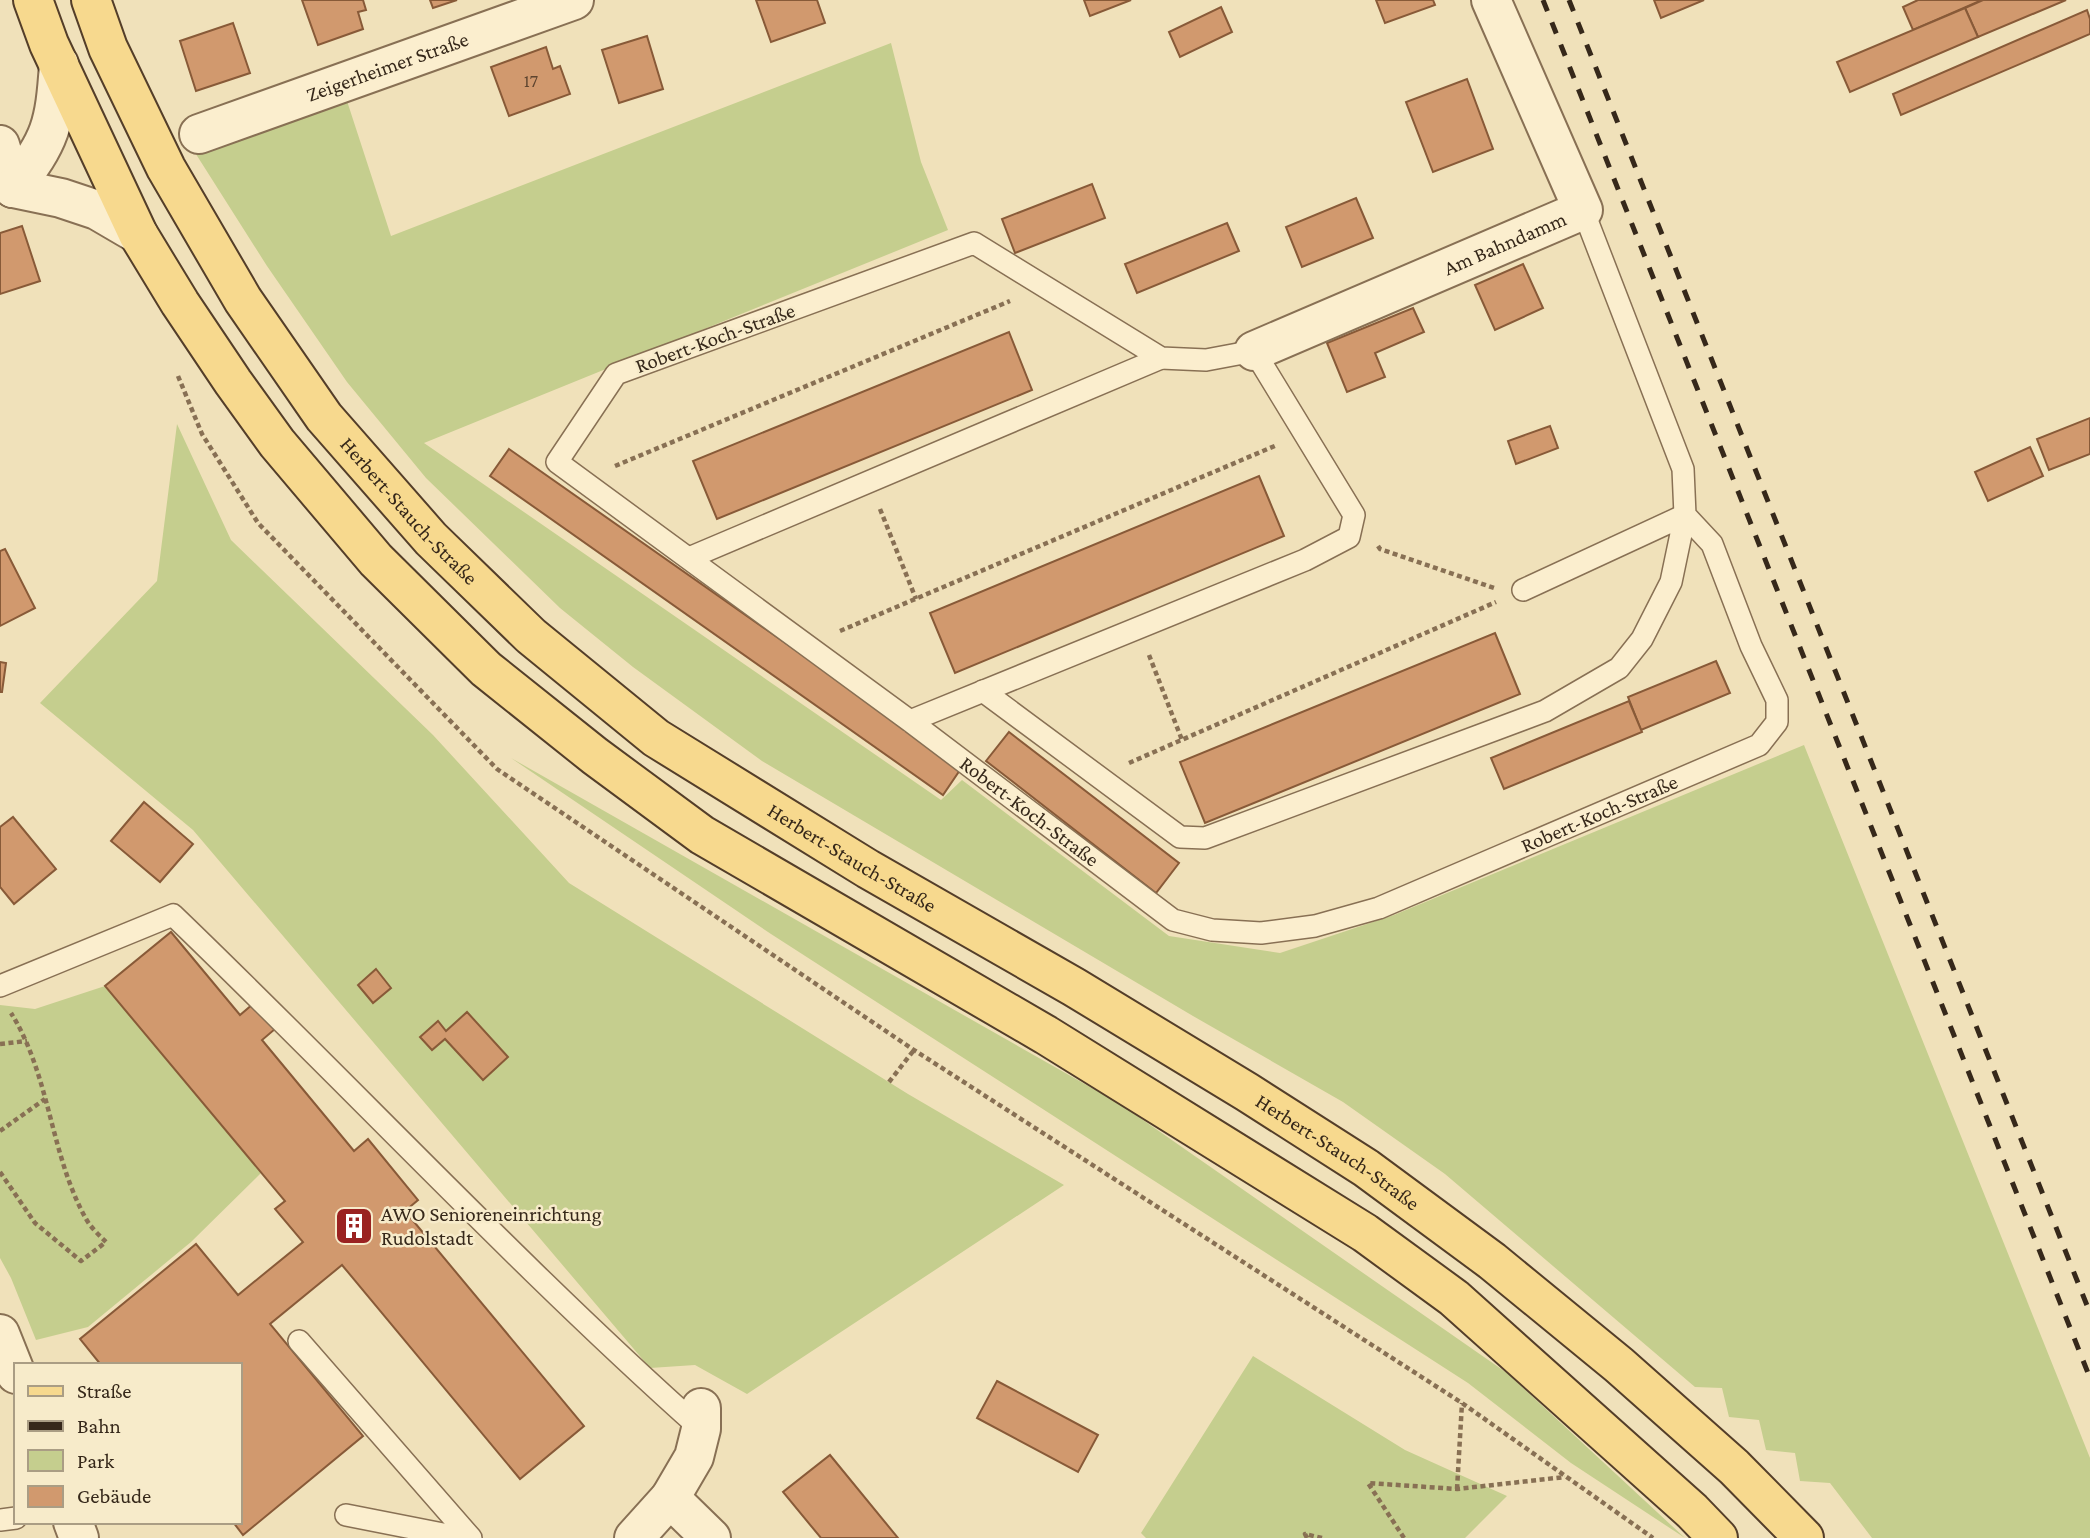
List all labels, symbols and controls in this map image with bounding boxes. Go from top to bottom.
street label: Zeigerheimer Straße [303,27,472,107]
house number: 17 [524,71,538,91]
street label: Am Bahndamm [1440,207,1570,280]
street label: Robert-Koch-Straße [632,298,798,378]
street label: Herbert-Stauch-Straße [335,432,483,590]
street label: Robert-Koch-Straße [955,751,1104,872]
street label: Robert-Koch-Straße [1517,769,1681,858]
street label: Herbert-Stauch-Straße [763,798,940,917]
street label: Herbert-Stauch-Straße [1251,1089,1424,1215]
place label: AWO Senioreneinrichtung Rudolstadt [381,1202,602,1250]
building icon: AWO Senioreneinrichtung Rudolstadt [333,1205,375,1247]
legend [14,1363,242,1524]
text: Straße [77,1379,131,1403]
text: Bahn [77,1414,121,1438]
text: Park [77,1449,114,1473]
text: Gebäude [77,1484,151,1508]

